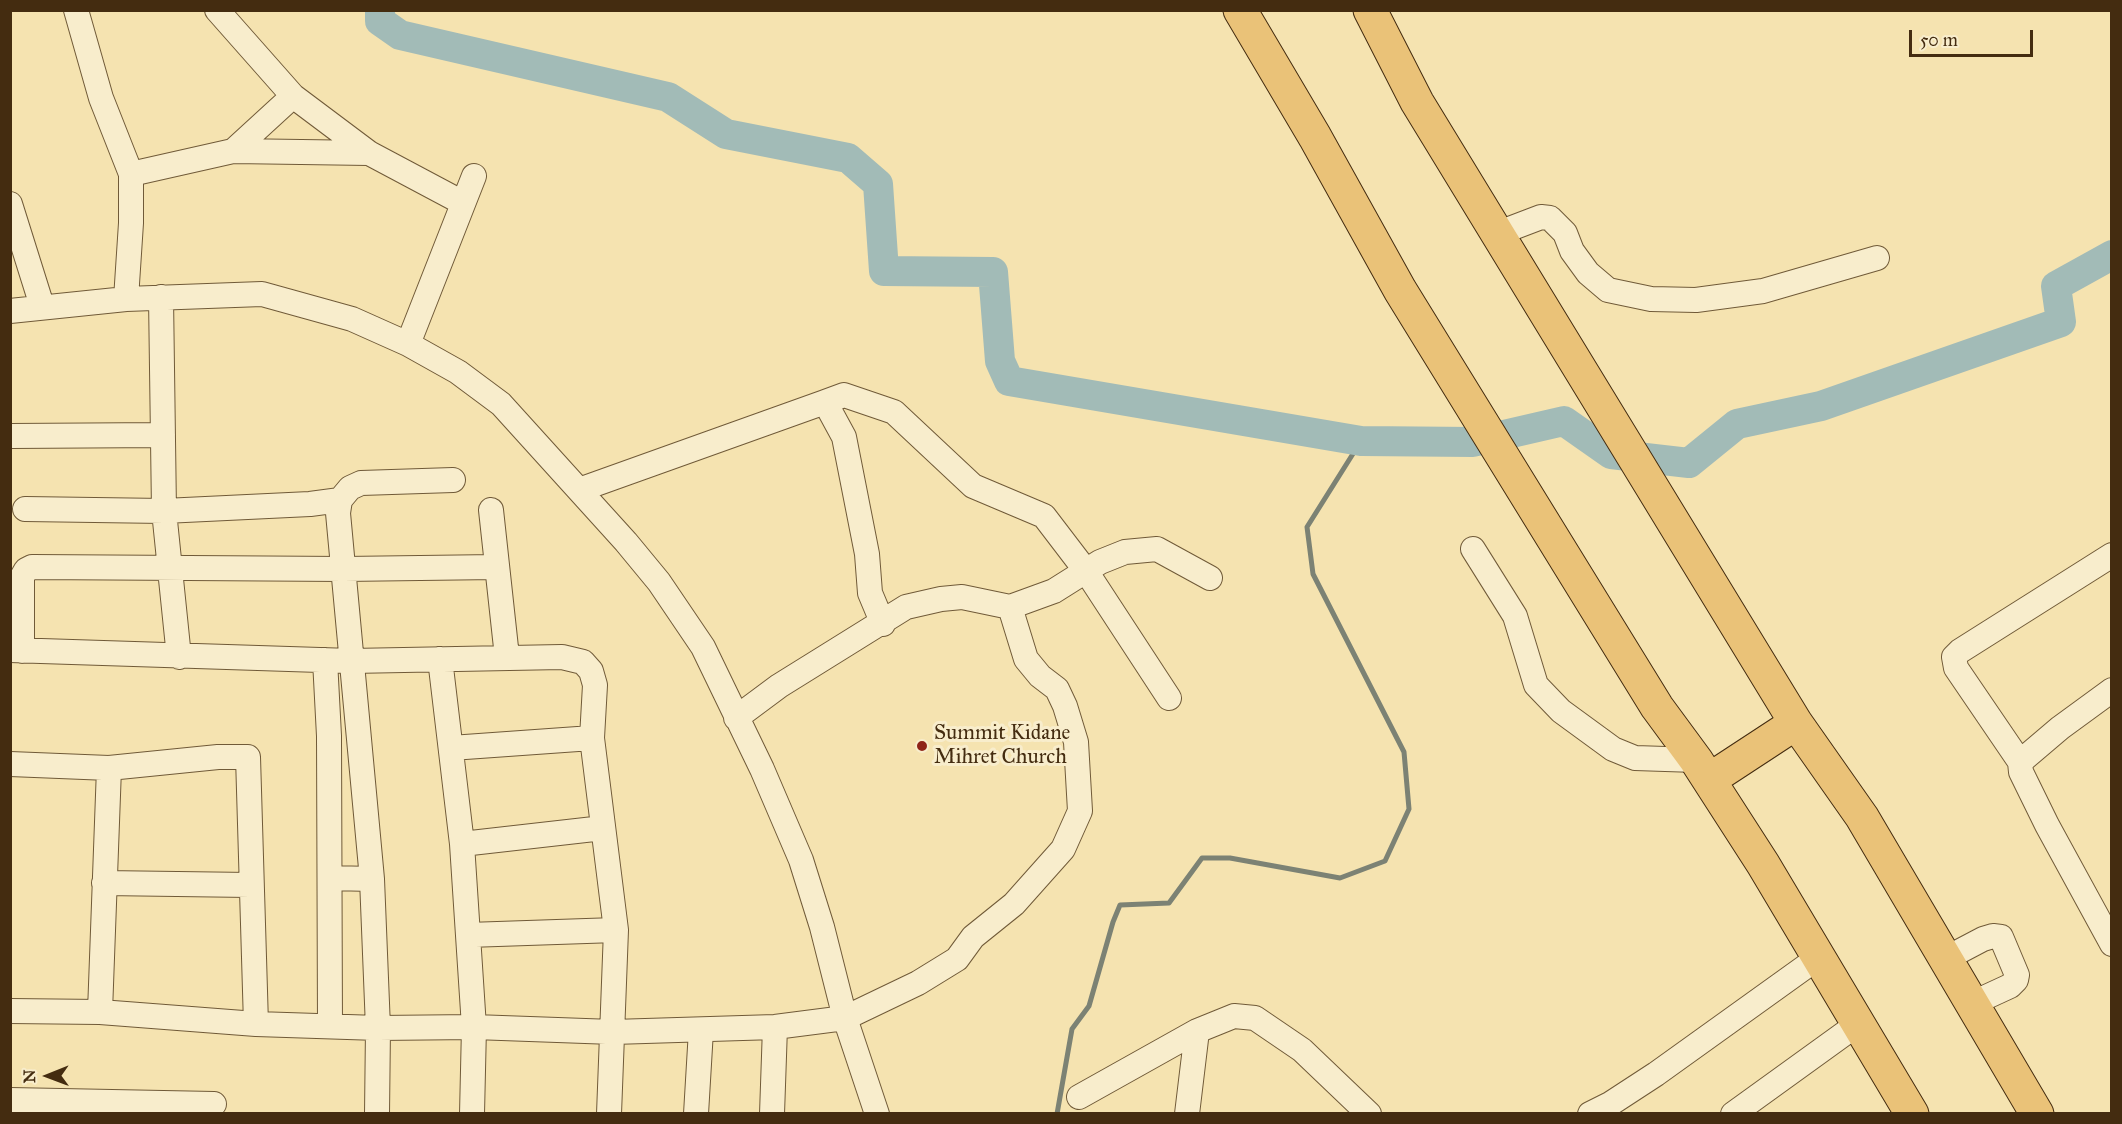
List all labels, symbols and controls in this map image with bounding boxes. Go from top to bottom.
scale bar [1912,18,2036,56]
text: 50 m [1920,29,1958,51]
place label: Summit Kidane Mihret Church [934,721,1070,771]
marker: Summit Kidane Mihret Church [915,739,929,753]
north arrow [18,1046,78,1106]
text: N [20,1069,39,1083]

